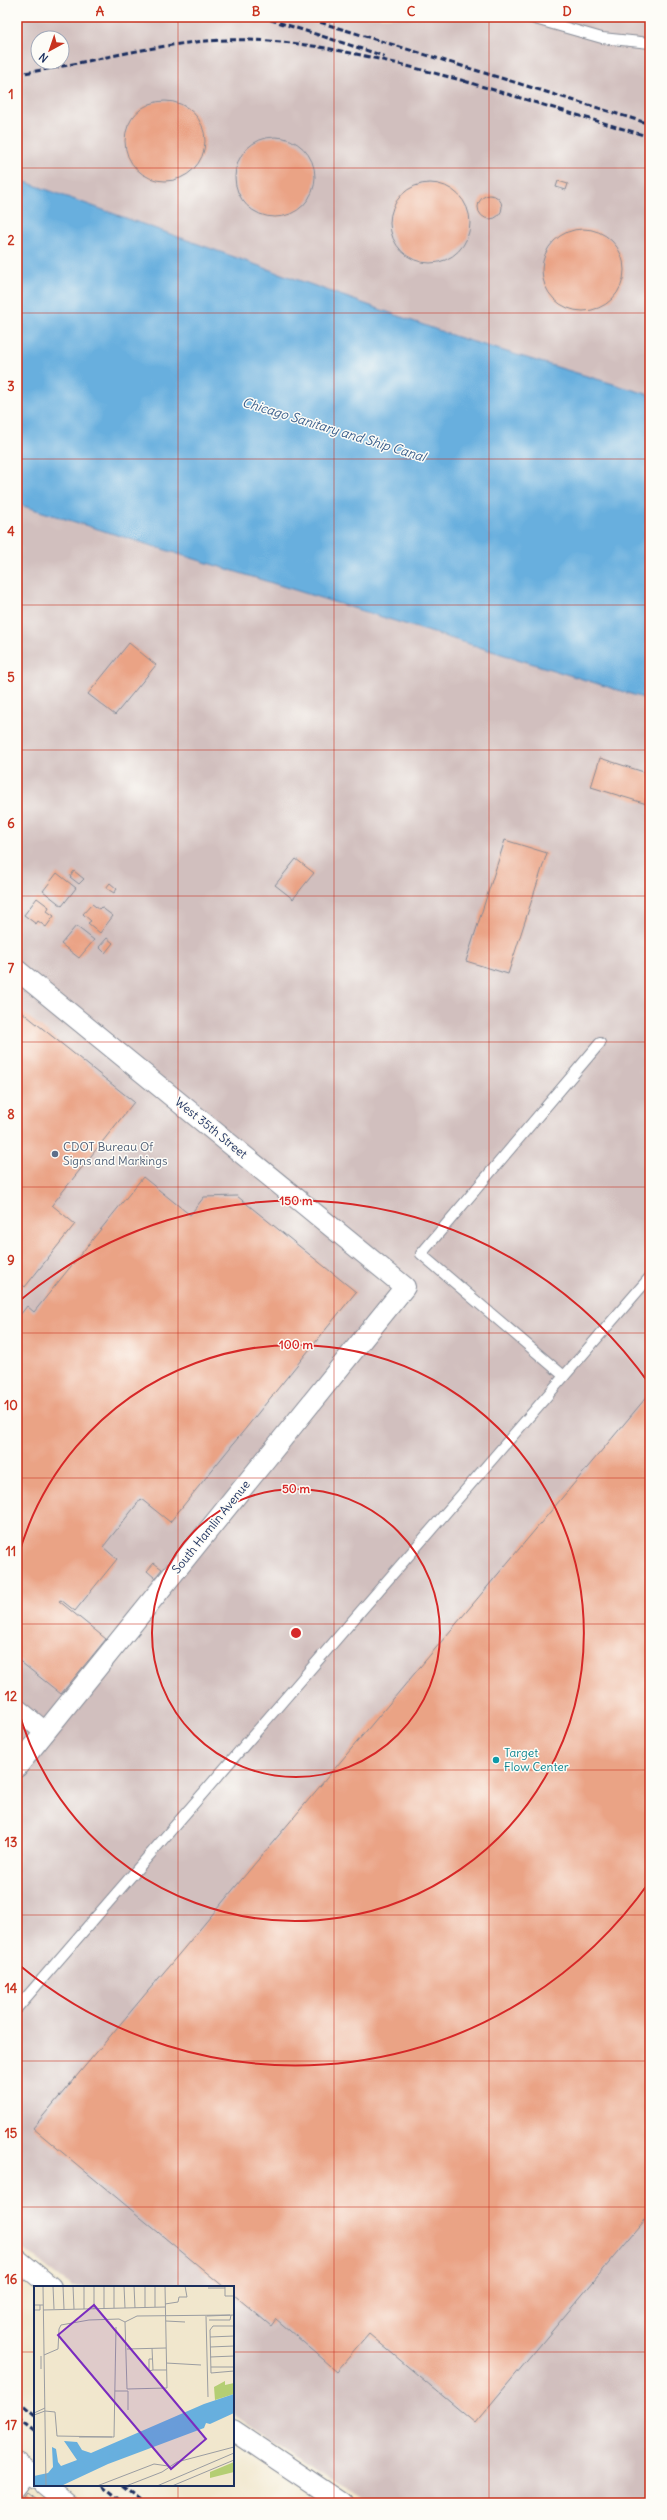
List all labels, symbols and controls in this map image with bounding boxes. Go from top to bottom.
text: A [96,3,105,20]
text: B [252,3,261,20]
text: C [407,3,416,20]
text: D [562,3,572,20]
north arrow [30,30,70,70]
text: N [36,50,51,65]
text: 1 [8,86,14,103]
text: 2 [7,232,15,249]
text: 3 [7,378,15,395]
water label: Chicago Sanitary and Ship Canal [240,393,430,466]
text: 4 [7,523,15,540]
text: 5 [7,669,15,686]
text: 6 [7,815,15,832]
text: 7 [8,960,15,977]
street label: West 35th Street [172,1094,251,1161]
text: 8 [7,1106,15,1123]
place label: CDOT Bureau Of Signs and Markings [63,1139,167,1168]
marker: CDOT Bureau Of Signs and Markings [50,1149,60,1159]
text: 150 m [280,1193,313,1208]
text: 9 [7,1252,15,1269]
text: 100 m [279,1337,313,1352]
text: 10 [4,1397,18,1414]
street label: South Hamlin Avenue [168,1477,253,1576]
text: 50 m [282,1481,311,1496]
text: 11 [6,1543,16,1560]
centre of rings [289,1626,303,1640]
text: 12 [5,1688,17,1705]
place label: Target Flow Center [504,1745,569,1774]
marker: Target Flow Center [491,1755,501,1765]
text: 13 [5,1834,17,1851]
text: 14 [5,1980,18,1997]
text: 15 [5,2125,18,2142]
text: 16 [5,2271,18,2288]
inset map [34,2286,234,2486]
text: 17 [5,2417,17,2434]

